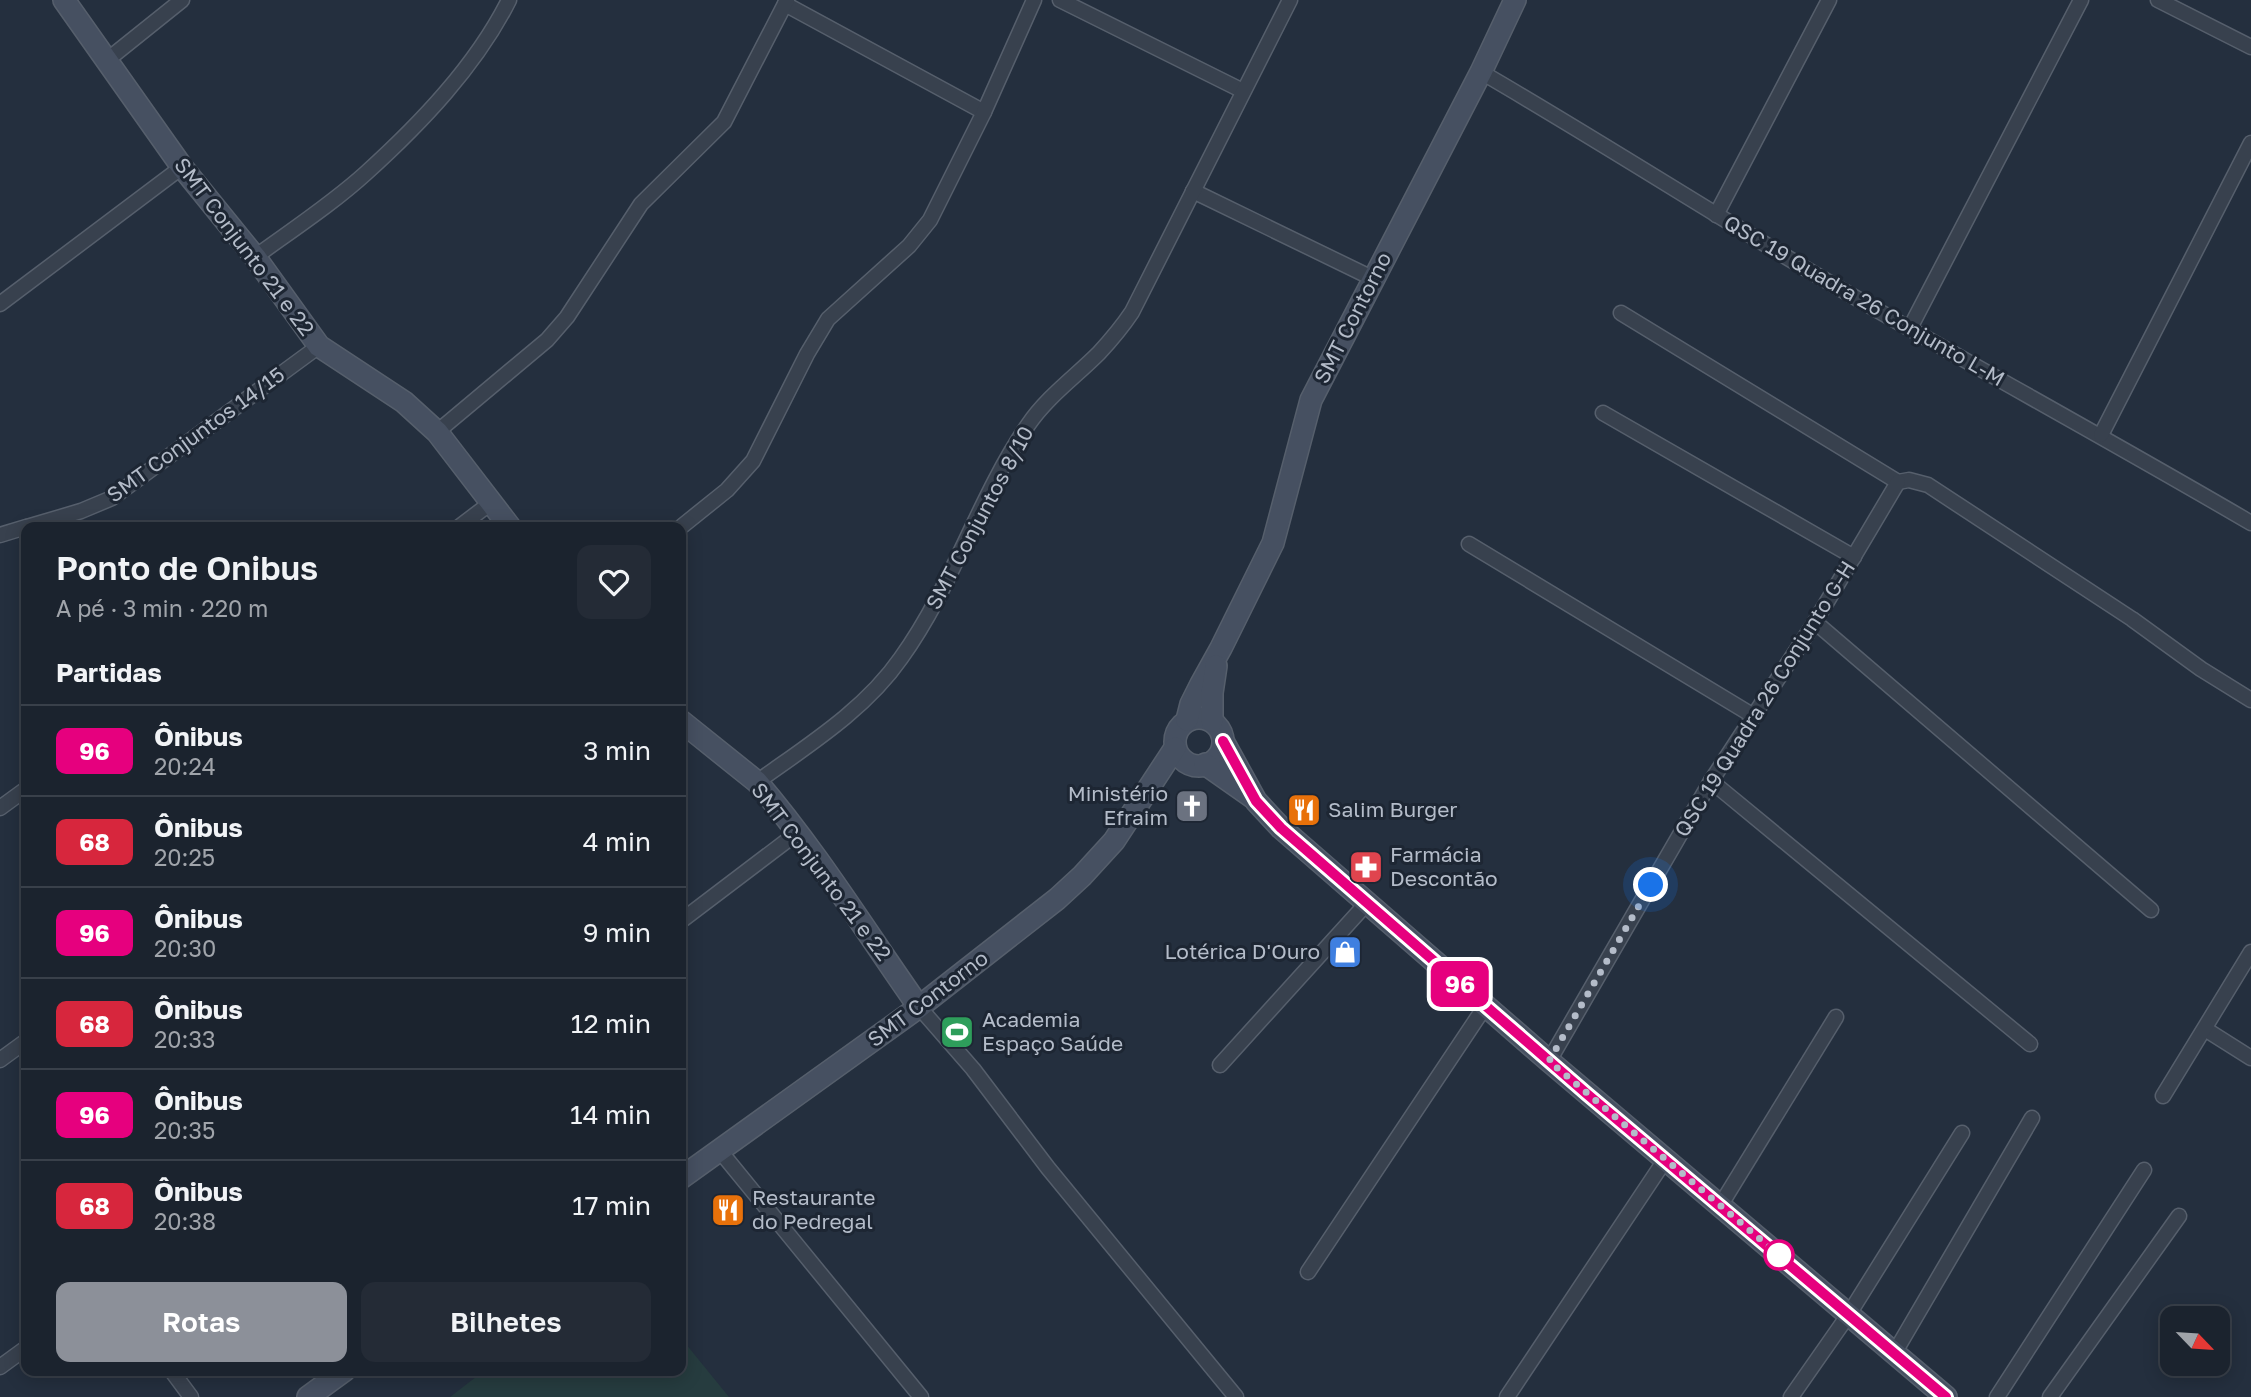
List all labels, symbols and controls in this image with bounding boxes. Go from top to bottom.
street label: SMT Conjunto 21 e 22 [169,152,320,341]
street label: QSC 19 Quadra 26 Conjunto L-M [1719,209,2010,391]
street label: SMT Contorno [1308,247,1396,388]
street label: SMT Conjuntos 14/15 [101,361,289,507]
street label: SMT Conjuntos 8/10 [920,421,1038,614]
button: heart [577,545,651,619]
text: Ponto de Onibus [56,548,318,587]
street label: QSC 19 Quadra 26 Conjunto G-H [1668,556,1860,841]
text: A pé · 3 min · 220 m [56,594,268,622]
text: Partidas [56,657,162,688]
text: Ônibus [154,721,243,752]
text: 3 min [583,735,651,766]
text: 96 [79,736,110,765]
text: 20:24 [154,752,216,780]
street label: SMT Conjunto 21 e 22 [746,777,897,966]
place label: Ministério Efraim [1068,780,1168,830]
church icon: Ministério Efraim [1173,787,1211,825]
restaurant icon: Salim Burger [1285,791,1323,829]
place label: Salim Burger [1328,796,1458,822]
text: Ônibus [154,812,243,843]
text: 4 min [583,826,651,857]
text: 68 [79,827,110,856]
place label: Farmácia Descontão [1390,841,1498,891]
text: 20:25 [154,843,215,871]
pharmacy icon: Farmácia Descontão [1347,848,1385,886]
your location [1633,867,1668,902]
text: Ônibus [154,903,243,934]
text: 9 min [583,917,651,948]
text: 96 [79,918,110,947]
shop icon: Lotérica D'Ouro [1326,933,1364,971]
text: 20:30 [154,934,216,962]
place label: Lotérica D'Ouro [1165,938,1320,964]
street label: SMT Contorno [862,944,993,1052]
line badge: 96 [1428,961,1492,1007]
text: 96 [1445,969,1475,998]
text: Ônibus [154,994,243,1025]
place label: Academia Espaço Saúde [982,1006,1123,1056]
text: 12 min [571,1008,651,1039]
text: 68 [79,1009,110,1038]
sports icon: Academia Espaço Saúde [938,1013,976,1051]
text: 20:33 [154,1025,215,1053]
text: Ônibus [154,1085,243,1116]
text: 14 min [570,1099,651,1130]
text: 96 [79,1100,110,1129]
text: 20:35 [154,1116,215,1144]
text: Ônibus [154,1176,243,1207]
place label: Restaurante do Pedregal [752,1184,875,1234]
text: 17 min [572,1190,651,1221]
text: 68 [79,1191,110,1220]
restaurant icon: Restaurante do Pedregal [709,1191,747,1229]
text: 20:38 [154,1207,216,1235]
unlabelled marker [1764,1240,1794,1270]
button: Rotas [56,1282,347,1362]
button: Bilhetes [361,1282,651,1362]
north arrow [2160,1306,2230,1376]
map controls [2160,1306,2230,1376]

